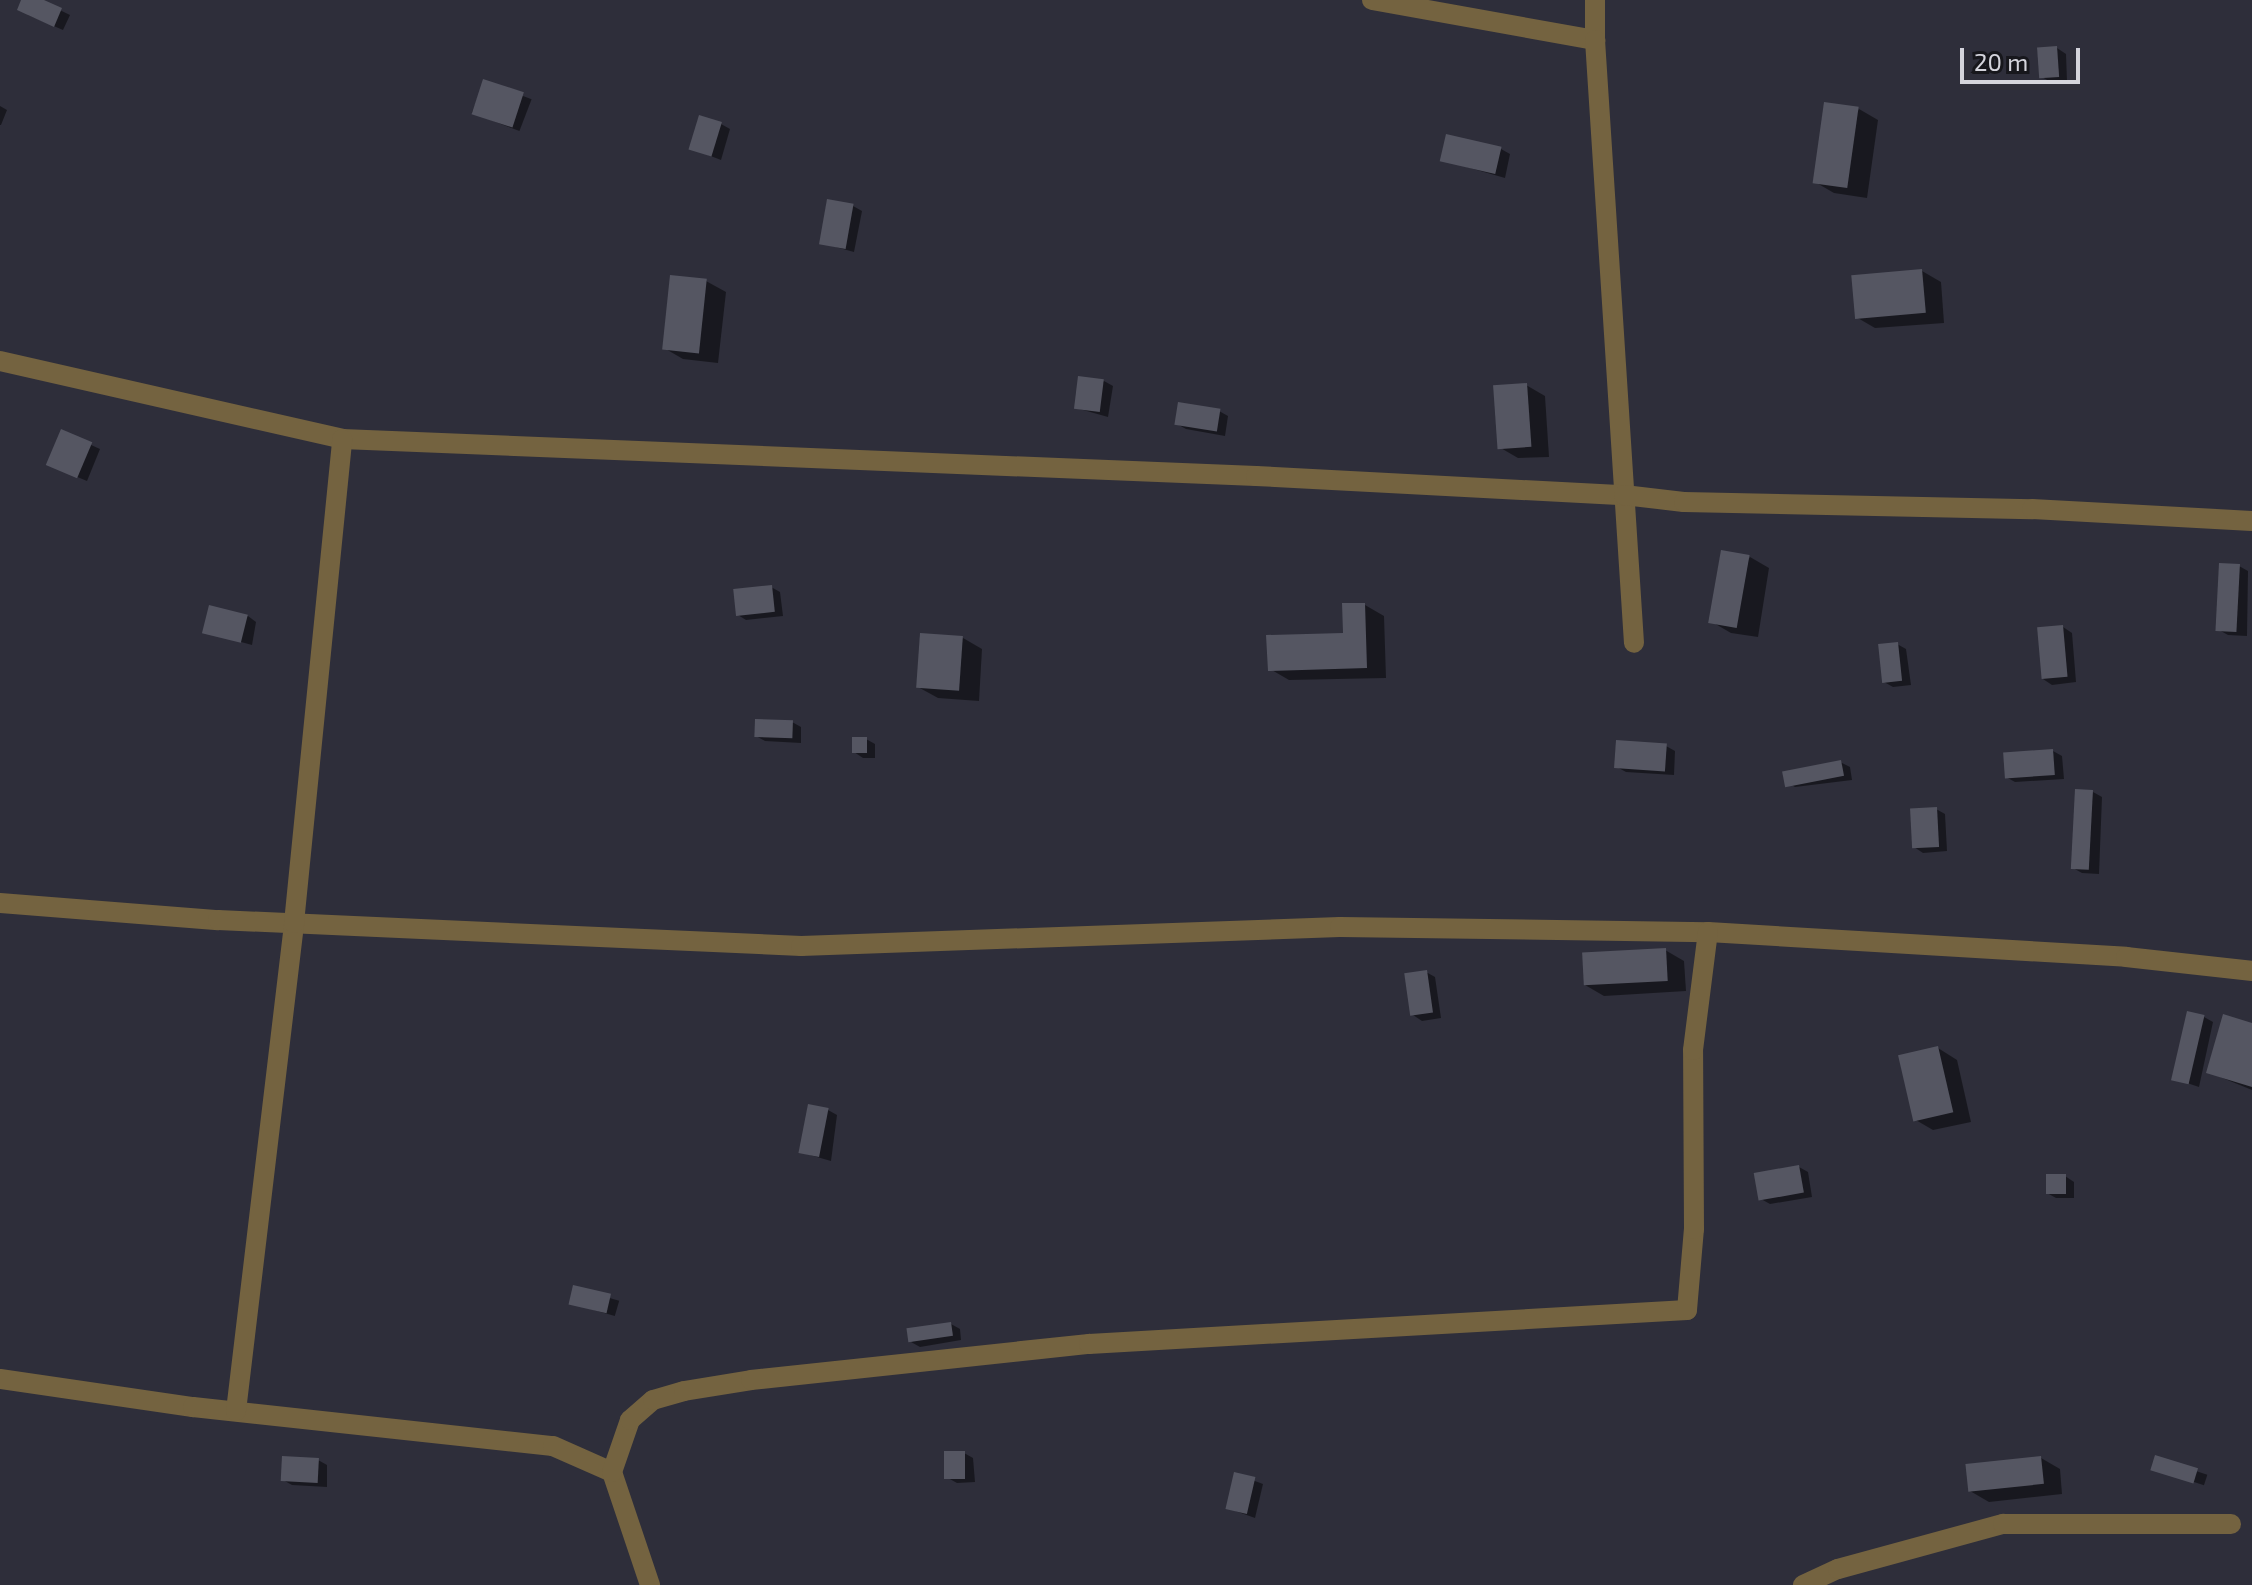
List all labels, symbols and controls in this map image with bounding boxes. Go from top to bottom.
scale bar [1964,32,2084,82]
text: 20 m [1974,47,2028,76]

